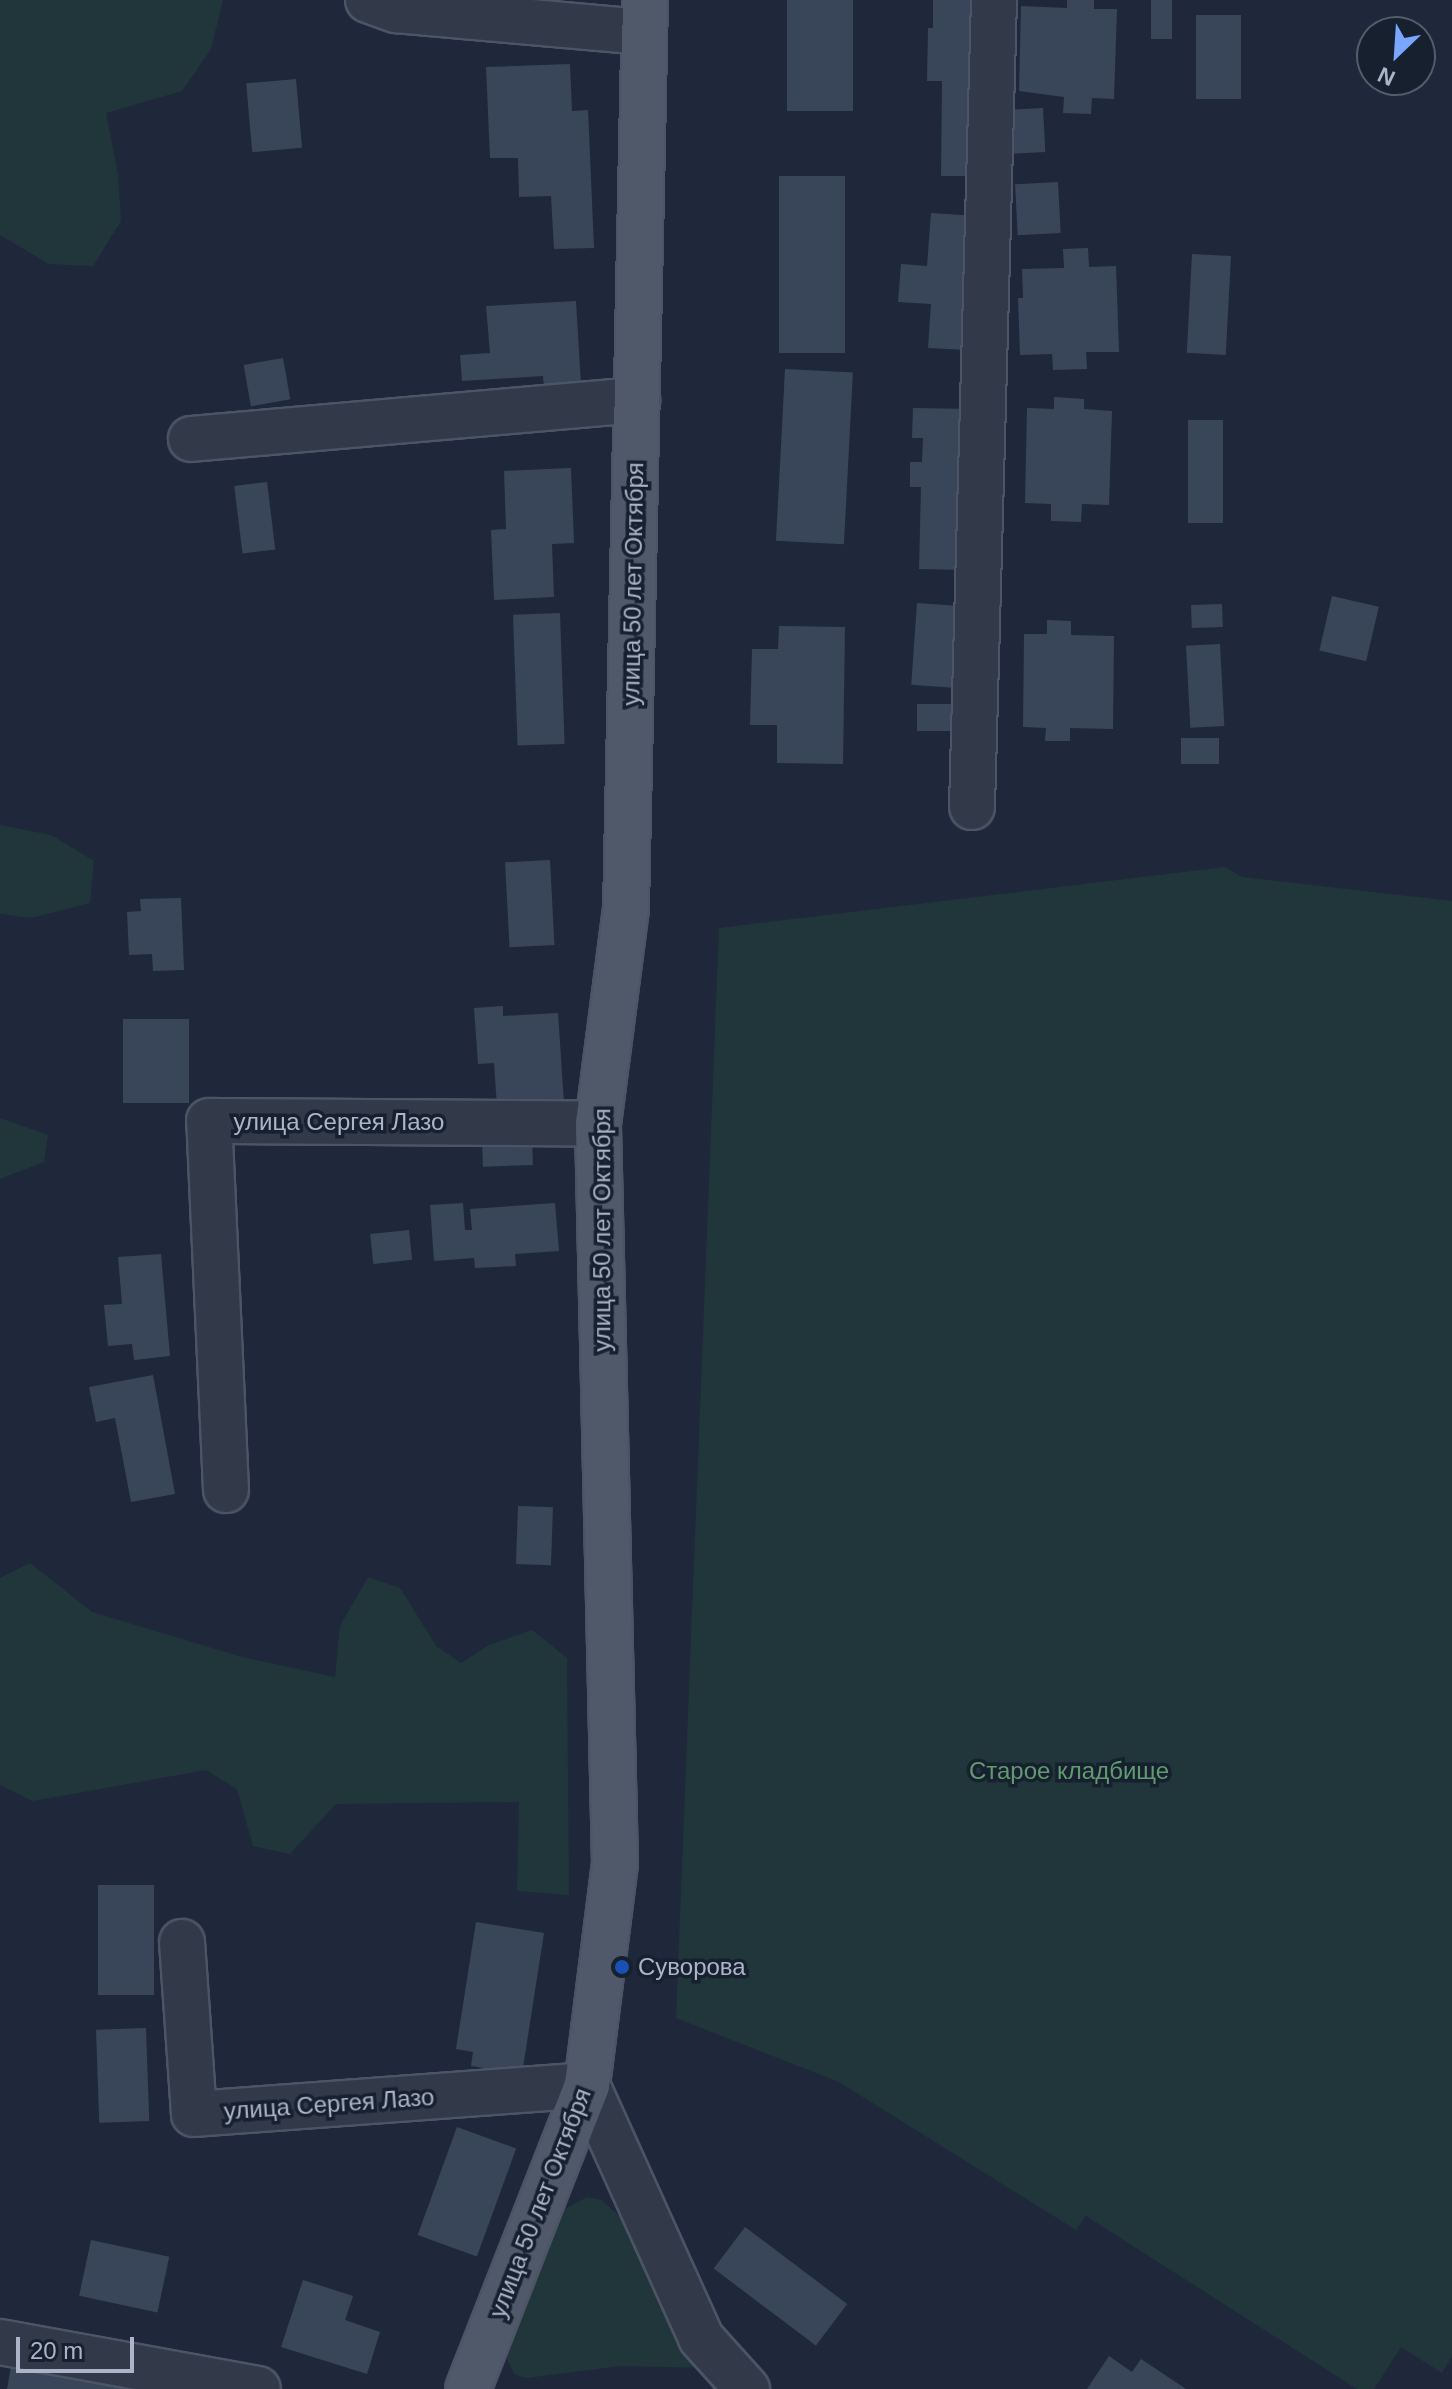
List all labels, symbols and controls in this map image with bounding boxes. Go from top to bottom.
north arrow [1356,16,1436,96]
text: N [1374,62,1399,91]
street label: улица 50 лет Октября [616,462,650,706]
street label: улица Сергея Лазо [234,1108,444,1136]
street label: улица 50 лет Октября [588,1108,616,1352]
park label: Старое кладбище [969,1757,1169,1785]
place label: Суворова [638,1953,746,1981]
marker: Суворова [613,1958,631,1976]
street label: улица Сергея Лазо [223,2082,435,2126]
street label: улица 50 лет Октября [483,2084,597,2322]
scale bar [20,2321,138,2371]
text: 20 m [30,2337,83,2364]

